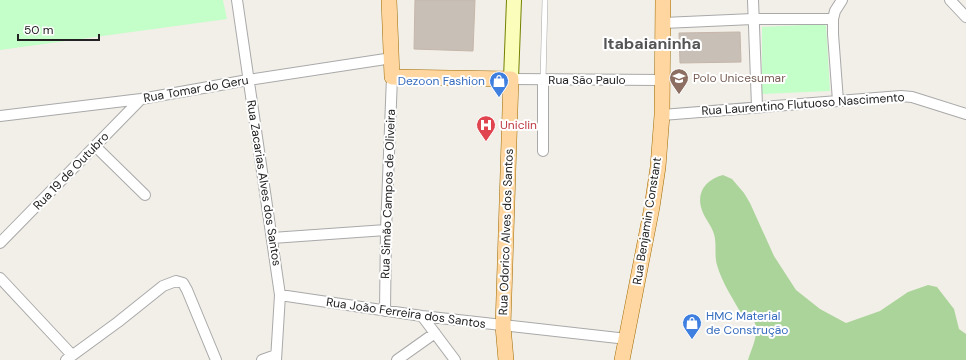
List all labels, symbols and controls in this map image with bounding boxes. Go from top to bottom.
scale bar [18,16,99,42]
text: 50 m [24,22,53,38]
district label: Itabaianinha [603,33,701,54]
school or university icon: Polo Unicesumar [668,67,690,95]
shop icon: Dezoon Fashion [488,70,510,98]
place label: Polo Unicesumar [693,70,786,86]
street label: Rua Tomar do Geru [142,72,250,106]
street label: Rua São Paulo [548,72,626,88]
place label: Dezoon Fashion [398,73,485,89]
street label: Rua Laurentino Flutuoso Nascimento [701,89,905,119]
street label: Rua Zacarias Alves dos Santos [243,99,285,267]
street label: Rua Simão Campos de Oliveira [377,109,399,279]
hospital icon: Uniclin [475,114,497,142]
place label: Uniclin [500,117,537,133]
street label: Rua 19 de Outubro [30,129,112,213]
street label: Rua Odorico Alves dos Santos [495,148,517,316]
street label: Rua Benjamin Constant [629,156,665,286]
street label: Rua João Ferreira dos Santos [325,294,487,332]
place label: HMC Material de Construção [706,308,788,338]
shop icon: HMC Material de Construção [681,312,703,340]

